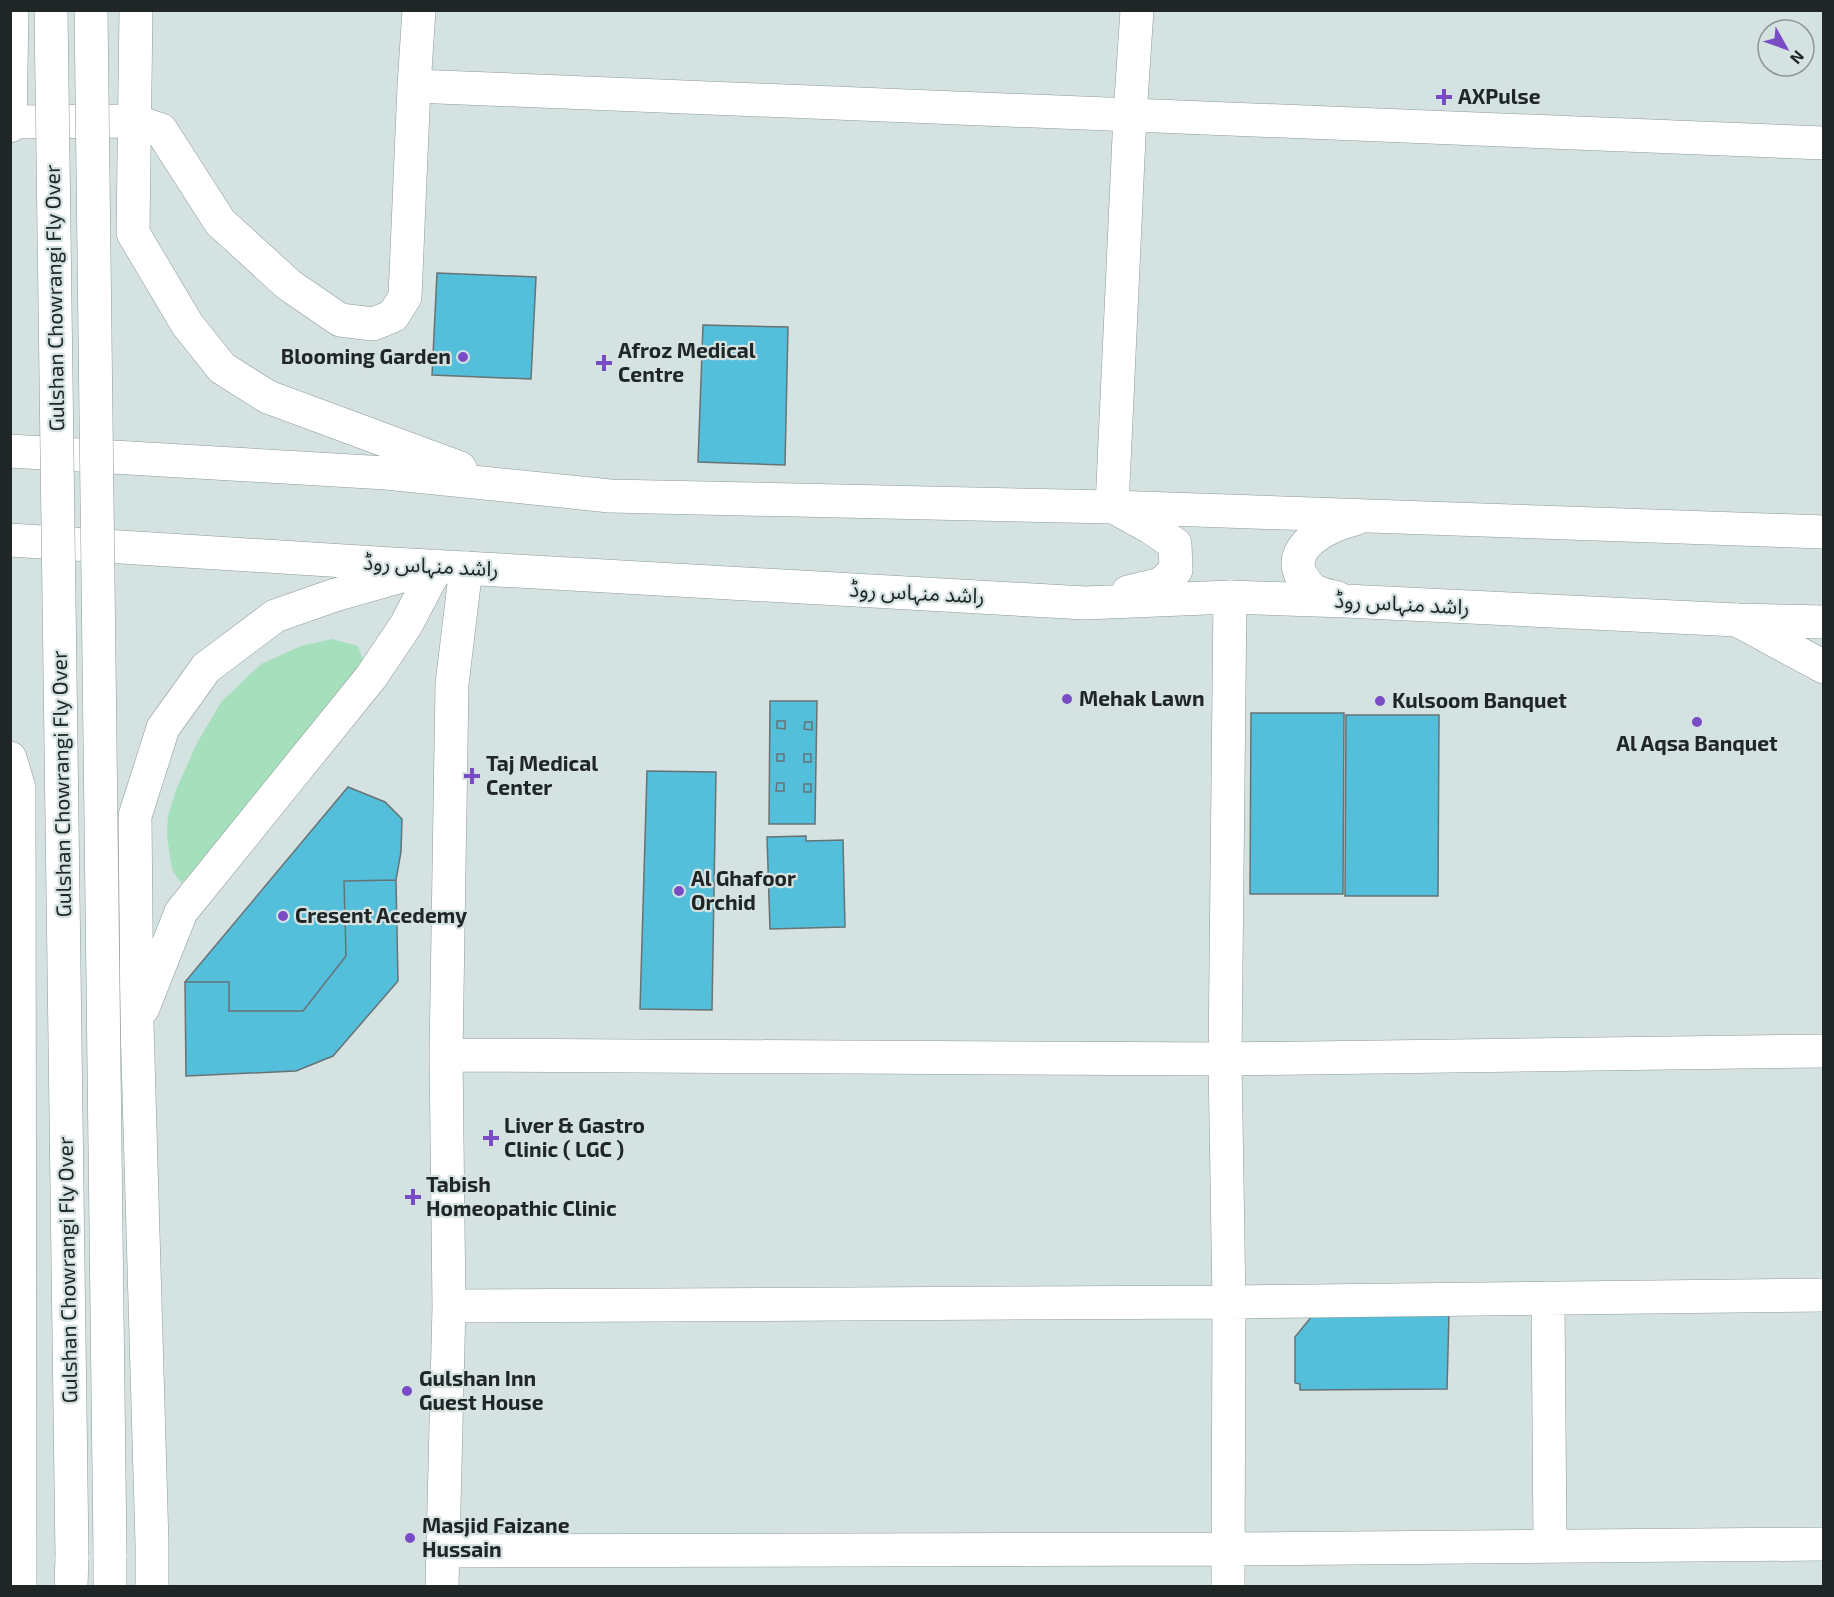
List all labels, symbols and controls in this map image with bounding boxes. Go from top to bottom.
north arrow [1756,18,1816,78]
text: N [1787,47,1809,68]
place label: AXPulse [1458,83,1541,108]
marker: AXPulse [1435,88,1453,106]
street label: Gulshan Chowrangi Fly Over [39,164,68,432]
place label: Afroz Medical Centre [618,337,756,386]
place label: Blooming Garden [281,343,451,368]
marker: Blooming Garden [456,350,470,364]
marker: Afroz Medical Centre [595,354,613,372]
street label: راشد منہاس روڈ [363,548,499,583]
street label: راشد منہاس روڈ [849,575,985,610]
street label: راشد منہاس روڈ [1334,586,1470,621]
street label: Gulshan Chowrangi Fly Over [46,650,75,918]
place label: Mehak Lawn [1079,685,1205,710]
place label: Kulsoom Banquet [1392,687,1567,712]
marker: Mehak Lawn [1060,692,1074,706]
marker: Kulsoom Banquet [1373,694,1387,708]
marker: Al Aqsa Banquet [1690,715,1704,729]
place label: Al Aqsa Banquet [1616,730,1778,755]
place label: Taj Medical Center [486,750,598,799]
marker: Taj Medical Center [463,767,481,785]
place label: Al Ghafoor Orchid [691,865,796,914]
marker: Al Ghafoor Orchid [672,884,686,898]
place label: Cresent Acedemy [295,902,467,928]
marker: Cresent Acedemy [276,909,290,923]
place label: Liver & Gastro Clinic ( LGC ) [504,1112,645,1161]
marker: Liver & Gastro Clinic ( LGC ) [482,1129,500,1147]
street label: Gulshan Chowrangi Fly Over [52,1136,81,1404]
place label: Tabish Homeopathic Clinic [426,1171,617,1220]
marker: Tabish Homeopathic Clinic [404,1188,422,1206]
place label: Gulshan Inn Guest House [419,1365,544,1414]
marker: Gulshan Inn Guest House [400,1384,414,1398]
place label: Masjid Faizane Hussain [422,1512,570,1561]
marker: Masjid Faizane Hussain [403,1531,417,1545]

